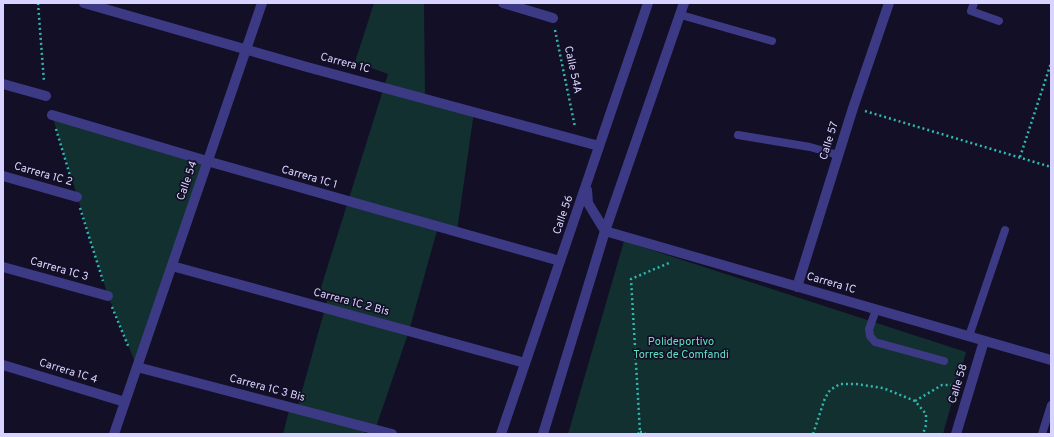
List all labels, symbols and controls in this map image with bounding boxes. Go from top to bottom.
street label: Calle 54A [561,45,583,95]
street label: Carrera 1C [319,51,371,77]
street label: Calle 57 [818,120,842,162]
street label: Calle 54 [175,159,201,203]
street label: Carrera 1C 2 [12,160,74,190]
street label: Carrera 1C 1 [279,164,339,192]
street label: Calle 56 [551,194,577,236]
street label: Carrera 1C 3 [28,255,90,285]
street label: Carrera 1C [805,271,857,297]
street label: Carrera 1C 2 Bis [312,287,390,319]
park label: Polideportivo Torres de Comfandi [633,336,729,362]
street label: Carrera 1C 4 [37,357,99,387]
street label: Calle 58 [947,363,971,405]
street label: Carrera 1C 3 Bis [228,373,306,405]

